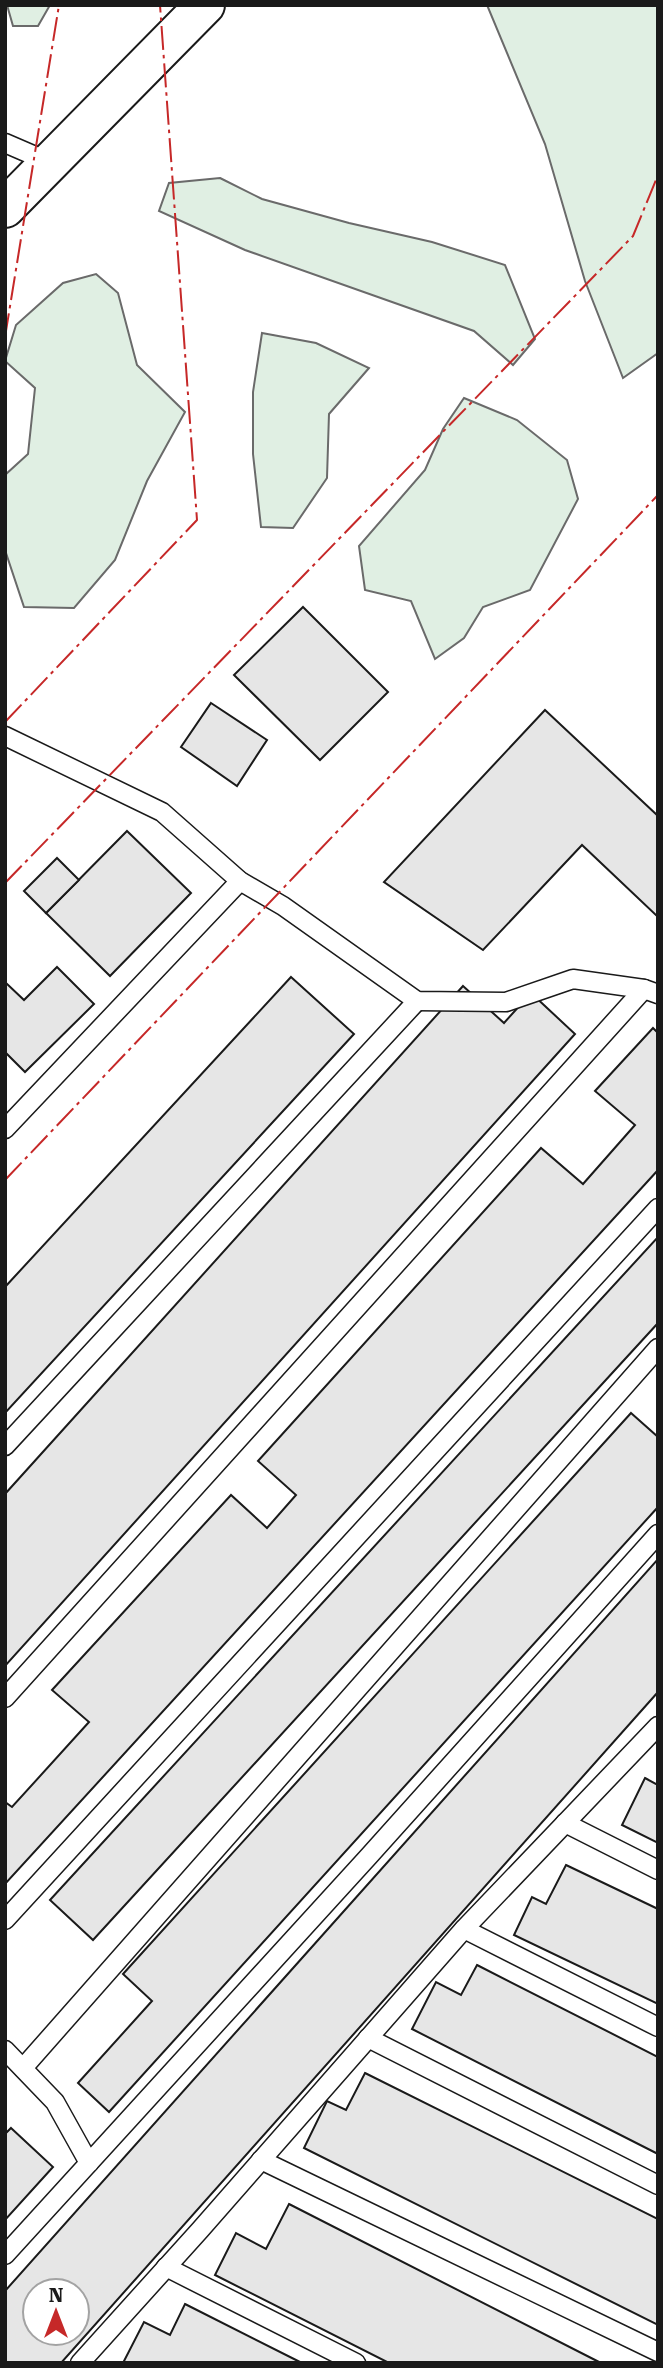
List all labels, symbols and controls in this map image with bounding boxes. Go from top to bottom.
north arrow [21,2277,91,2347]
text: N [49,2284,64,2307]

